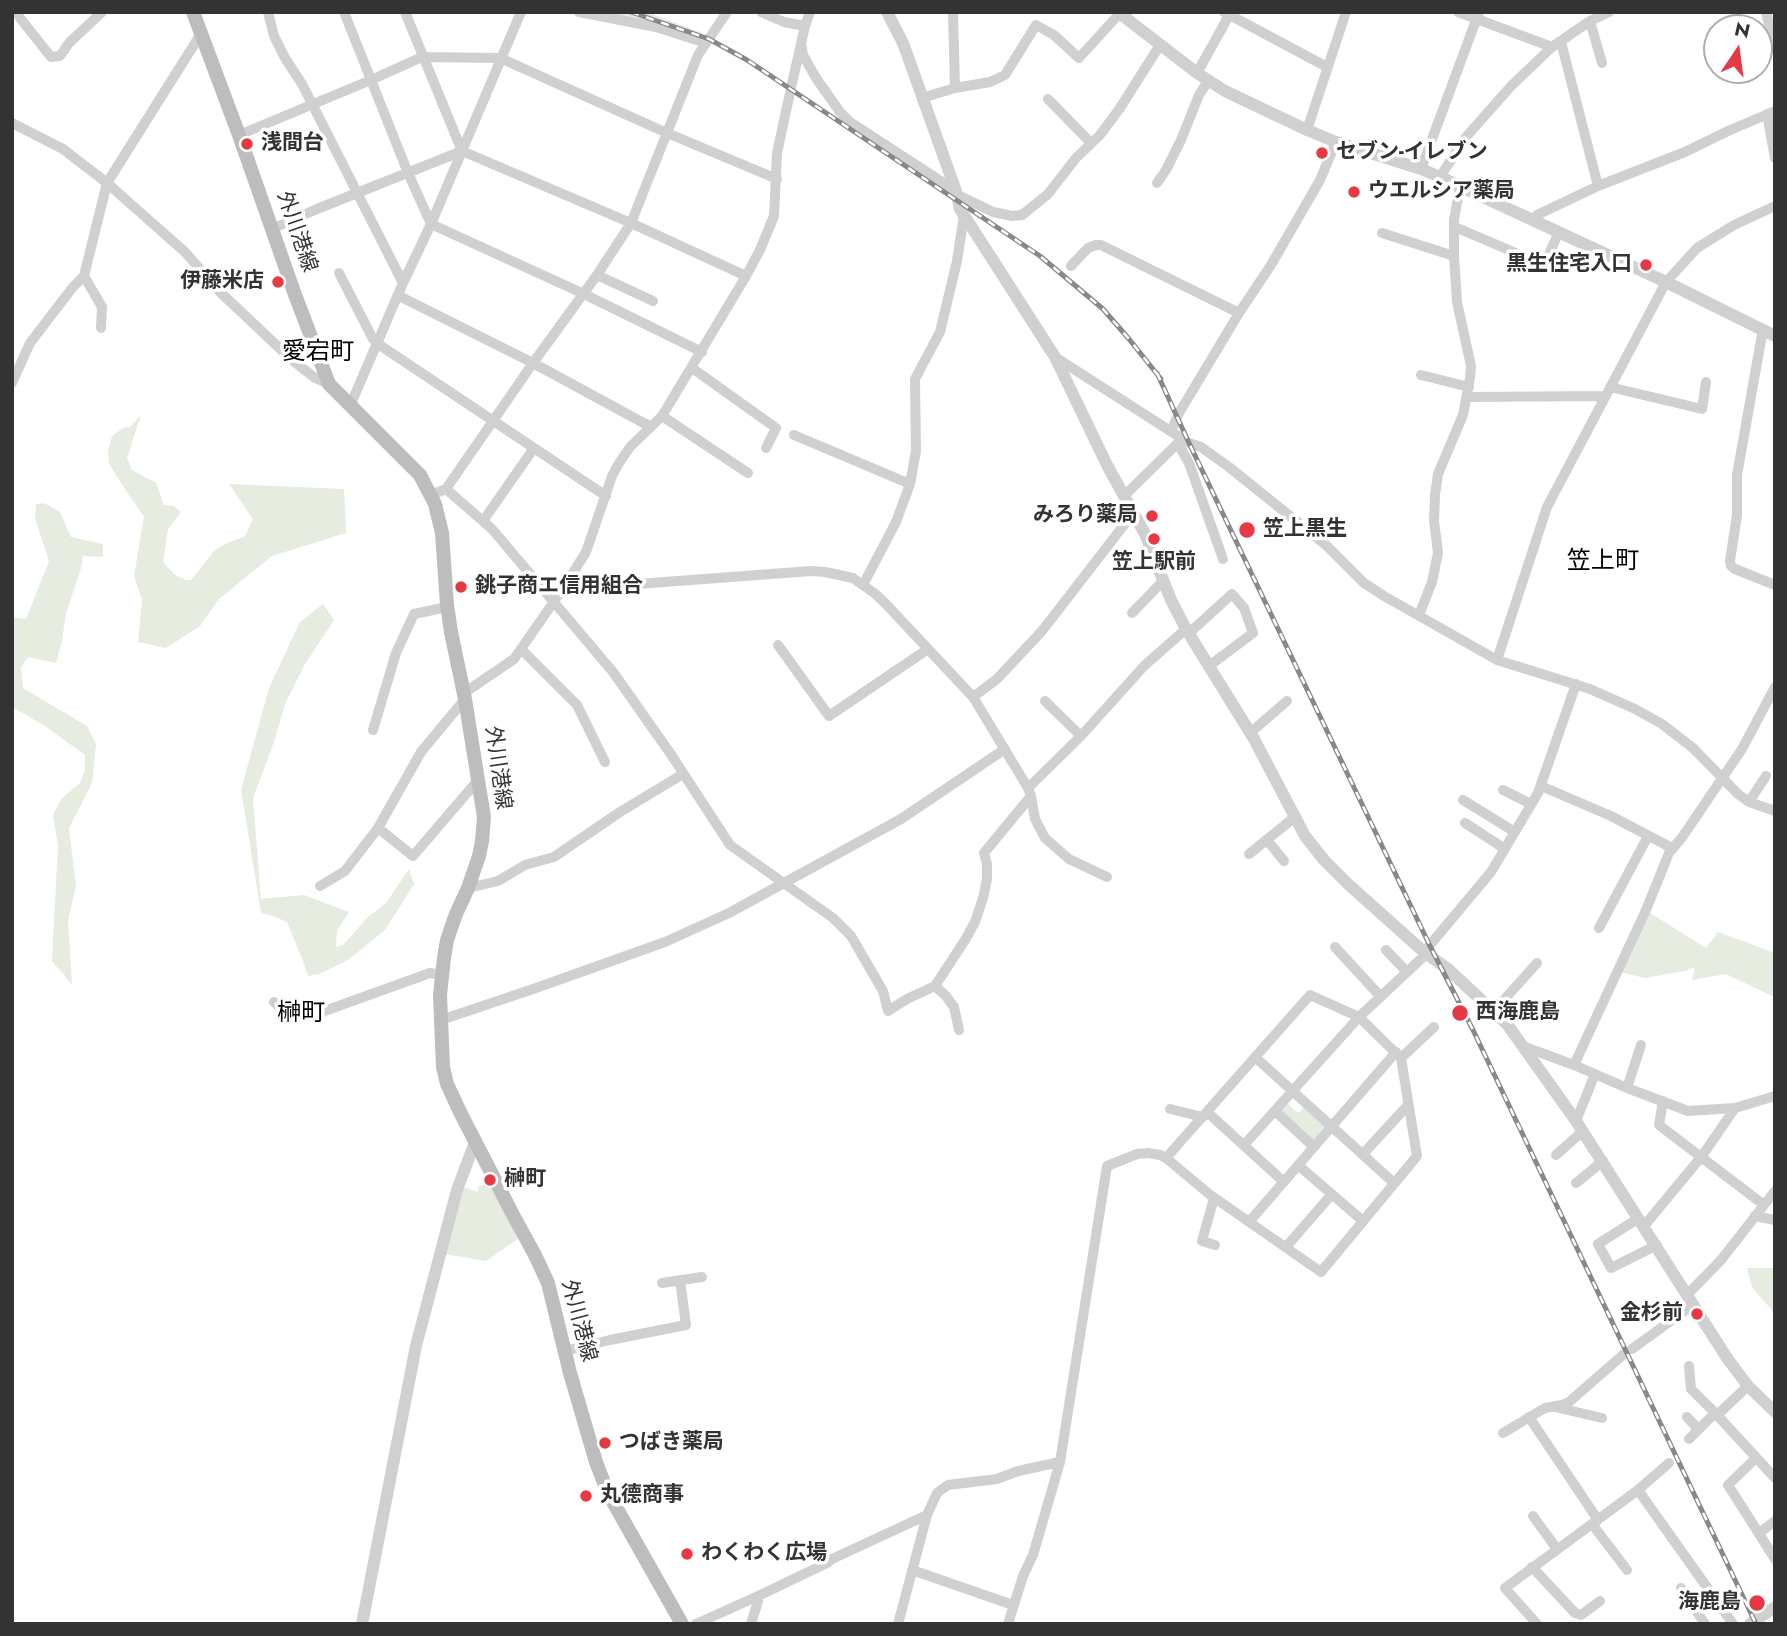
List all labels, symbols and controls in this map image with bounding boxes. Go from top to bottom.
north arrow [1703,14,1773,84]
text: N [1732,15,1753,45]
place label: 浅間台 [261,131,324,157]
marker: 浅間台 [239,136,255,152]
place label: セブン-イレブン [1336,140,1488,166]
marker: セブン-イレブン [1314,145,1330,161]
place label: ウエルシア薬局 [1368,179,1515,205]
marker: ウエルシア薬局 [1346,184,1362,200]
street label: 外川港線 [270,188,322,276]
place label: 黒生住宅入口 [1506,252,1632,278]
marker: 黒生住宅入口 [1638,257,1654,273]
place label: 伊藤米店 [180,269,264,295]
marker: 伊藤米店 [270,274,286,290]
district label: 愛宕町 [282,339,354,367]
place label: みろり薬局 [1033,503,1138,529]
marker: みろり薬局 [1144,508,1160,524]
place label: 笠上黒生 [1263,517,1347,543]
marker: 笠上黒生 [1237,520,1257,540]
marker: 笠上駅前 [1146,531,1162,547]
district label: 笠上町 [1567,548,1639,576]
place label: 笠上駅前 [1112,550,1196,576]
place label: 銚子商エ信用組合 [475,574,643,600]
marker: 銚子商エ信用組合 [453,579,469,595]
street label: 外川港線 [479,725,515,811]
district label: 榊町 [277,1000,325,1028]
place label: 西海鹿島 [1476,1000,1560,1026]
marker: 西海鹿島 [1450,1003,1470,1023]
place label: 榊町 [504,1167,546,1193]
marker: 榊町 [482,1172,498,1188]
street label: 外川港線 [555,1277,601,1365]
place label: 金杉前 [1620,1301,1683,1327]
marker: 金杉前 [1689,1306,1705,1322]
place label: つばき薬局 [619,1430,724,1456]
marker: つばき薬局 [597,1435,613,1451]
place label: 丸德商事 [600,1483,684,1509]
marker: 丸德商事 [578,1488,594,1504]
place label: わくわく広場 [701,1541,827,1567]
marker: わくわく広場 [679,1546,695,1562]
place label: 海鹿島 [1678,1590,1741,1616]
marker: 海鹿島 [1747,1593,1767,1613]

